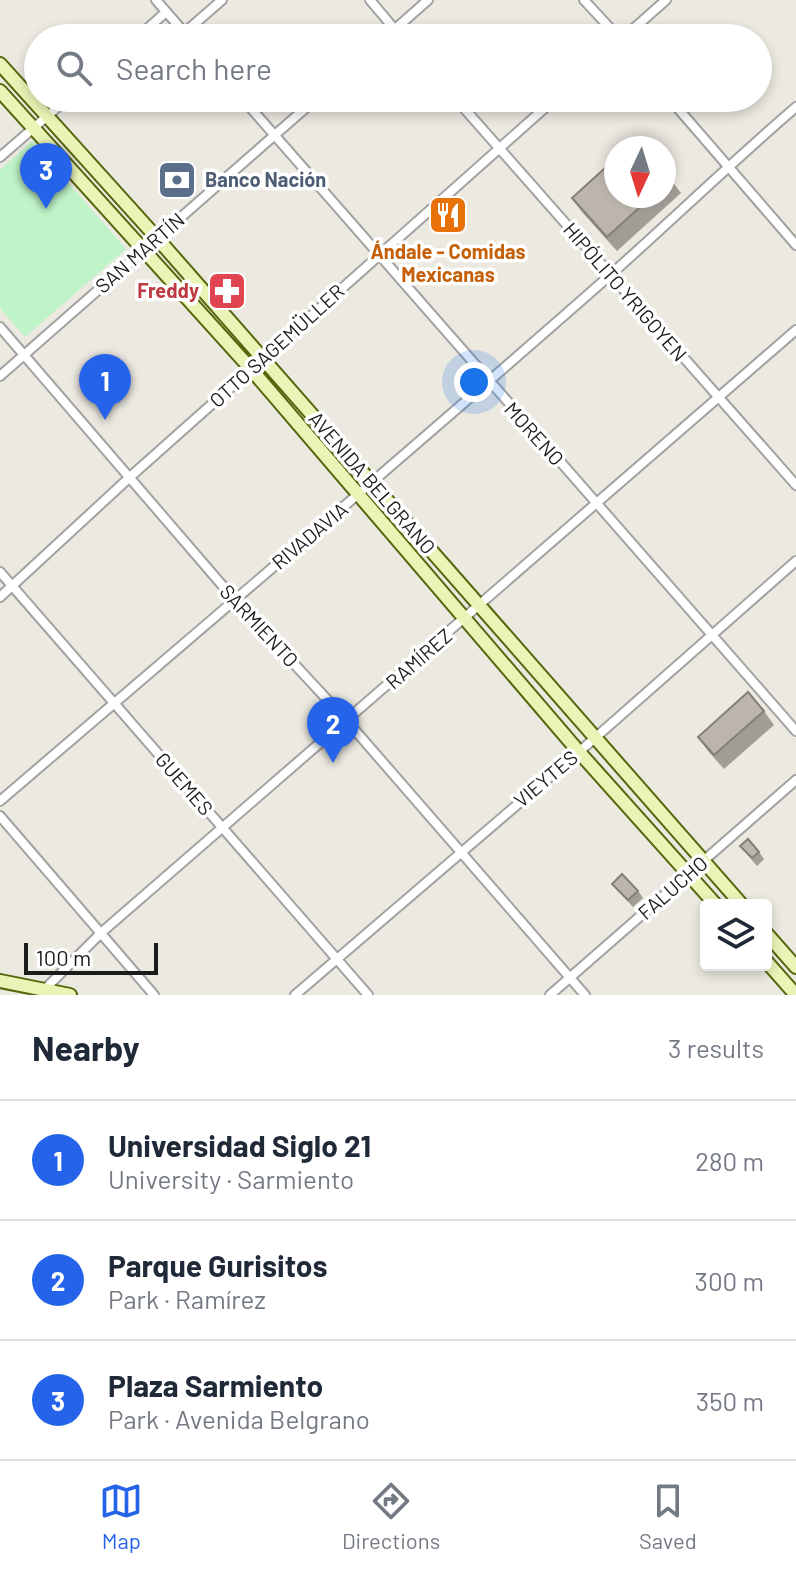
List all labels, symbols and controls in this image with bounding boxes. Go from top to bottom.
search box [24,24,772,112]
icon: search [52,46,96,90]
text: Search here [116,50,272,86]
north arrow [604,136,676,208]
pin: 3 [20,143,72,209]
bank icon: Banco Nación [156,159,198,201]
place label: Banco Nación [205,167,326,191]
restaurant icon: Ándale - Comidas Mexicanas [427,194,469,236]
street label: SAN MARTÍN [90,207,189,297]
street label: HIPÓLITO YRIGOYEN [559,217,693,366]
place label: Ándale - Comidas Mexicanas [370,239,526,286]
pharmacy icon: Freddy [206,270,248,312]
place label: Freddy [137,278,199,302]
street label: OTTO SAGEMÜLLER [204,279,349,412]
pin: 1 [79,354,131,420]
your location [454,362,494,402]
street label: MORENO [500,397,569,470]
street label: AVENIDA BELGRANO [304,406,441,558]
street label: RIVADAVIA [267,497,352,574]
street label: SARMIENTO [215,579,304,672]
street label: RAMÍREZ [380,623,456,694]
pin: 2 [307,697,359,763]
street label: VIEYTES [509,745,582,812]
street label: GUEMES [151,747,219,820]
street label: FALUCHO [633,851,712,924]
map controls [700,899,772,971]
button: layers [700,899,772,971]
scale bar [24,939,158,975]
text: 100 m [36,944,91,970]
text: Nearby [32,1027,140,1068]
text: 3 results [668,1032,764,1063]
text: Universidad Siglo 21 [108,1127,371,1163]
text: 1 [53,1145,63,1176]
text: 280 m [695,1145,764,1176]
text: University · Sarmiento [108,1163,354,1194]
text: Parque Gurisitos [108,1247,328,1283]
text: 2 [51,1265,65,1296]
text: 300 m [695,1265,764,1296]
text: Park · Ramírez [108,1283,266,1314]
text: Plaza Sarmiento [108,1367,323,1403]
text: 3 [51,1385,65,1416]
text: 350 m [696,1385,764,1416]
text: Park · Avenida Belgrano [108,1403,370,1434]
tab: Map [99,1479,143,1553]
tab: Directions [342,1479,440,1553]
tab: Saved [639,1479,697,1553]

